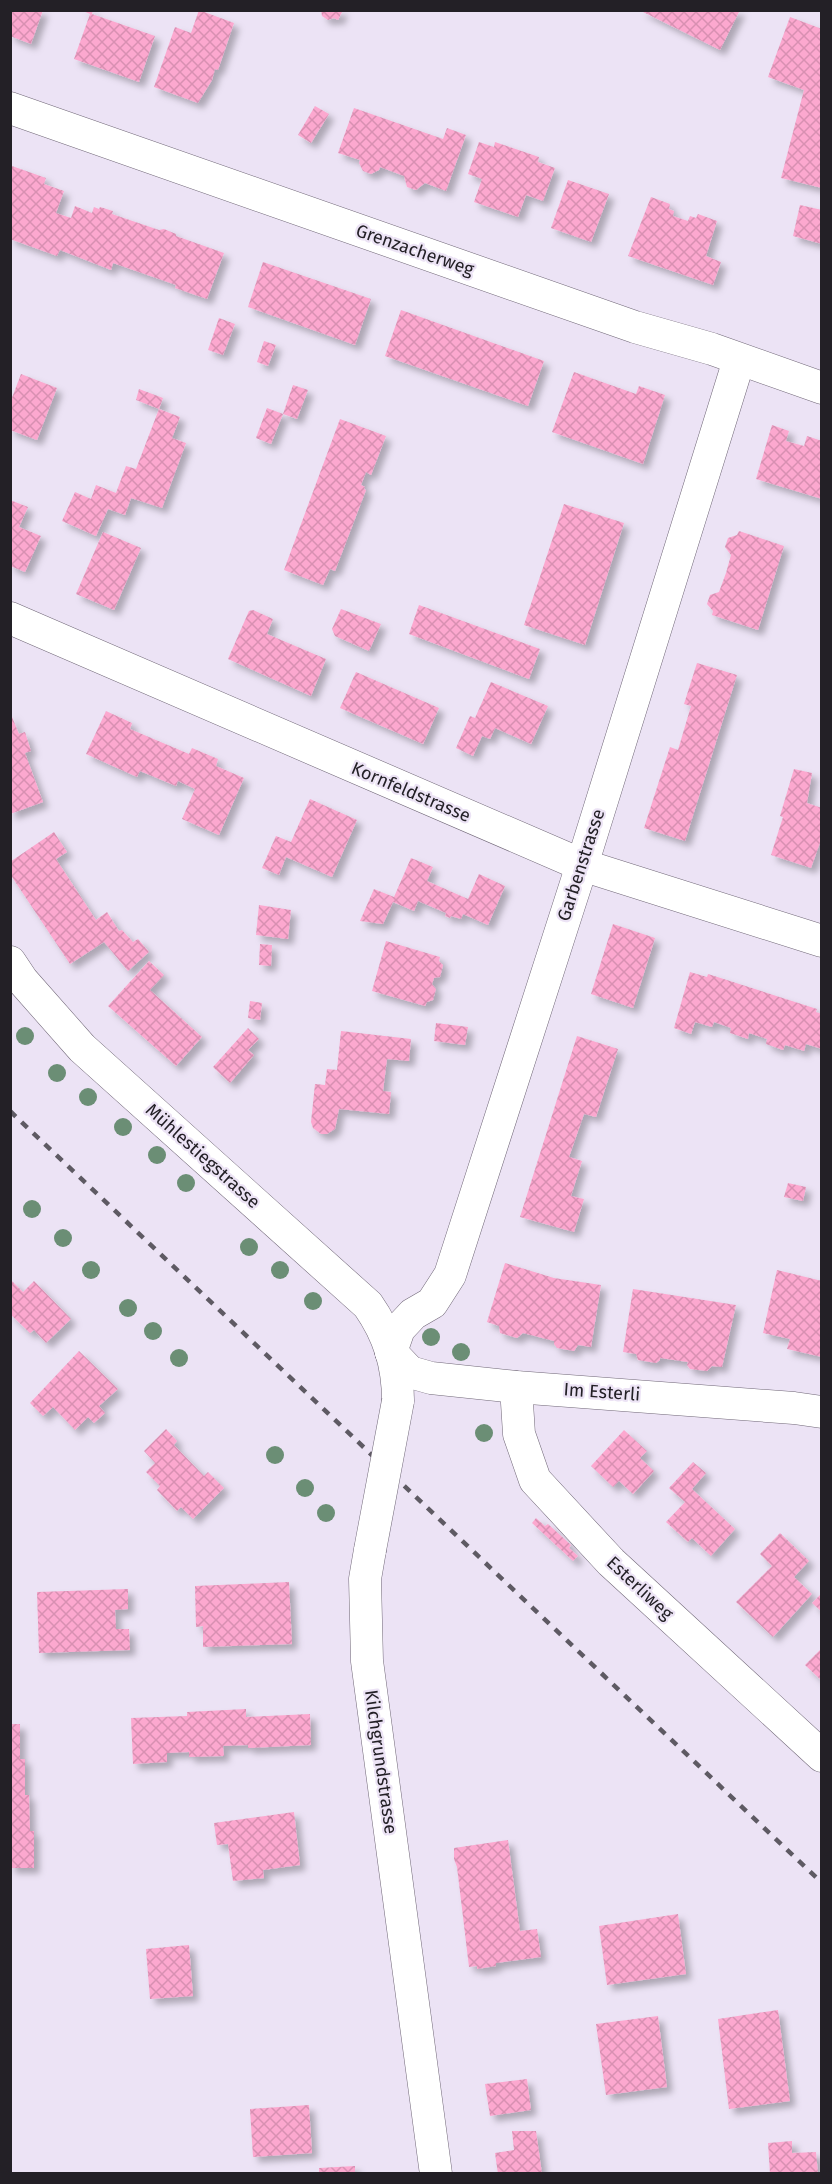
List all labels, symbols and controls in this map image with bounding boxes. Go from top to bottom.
street label: Grenzacherweg [353,219,478,281]
street label: Kornfeldstrasse [348,757,474,827]
street label: Garbenstrasse [553,806,609,924]
street label: Mühlestiegstrasse [141,1099,265,1213]
street label: Im Esterli [563,1378,641,1406]
street label: Esterliweg [602,1552,678,1625]
street label: Kilchgrundstrasse [360,1688,402,1836]

